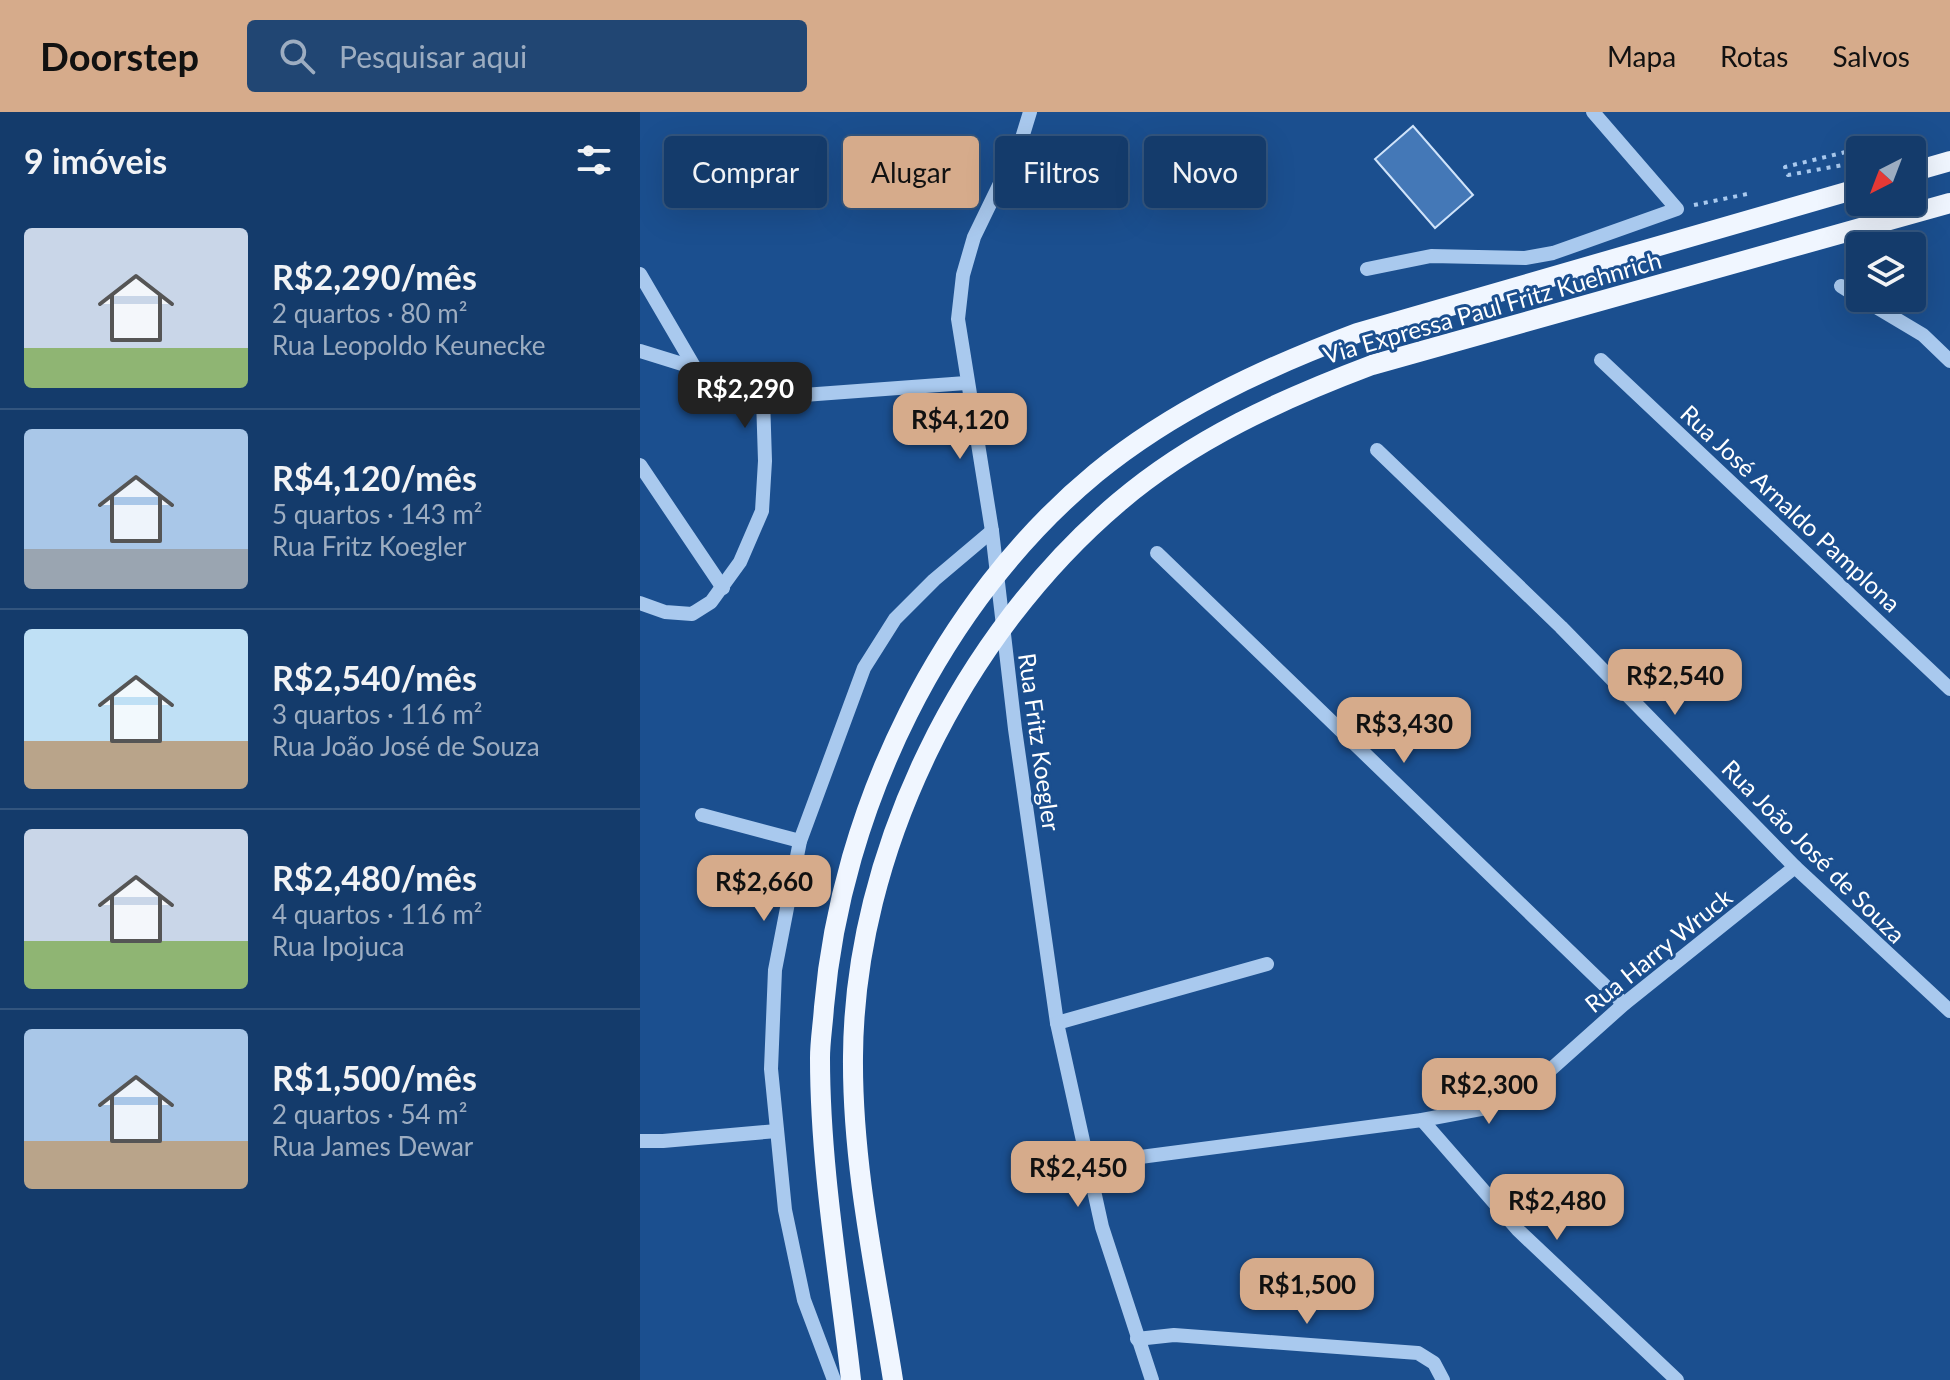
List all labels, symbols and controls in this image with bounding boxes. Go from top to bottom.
search box [247,20,807,92]
text: Doorstep [40,33,199,79]
icon: search [275,34,319,78]
text: Pesquisar aqui [339,38,527,74]
text: Mapa [1607,39,1676,73]
text: Rotas [1720,39,1788,73]
text: Salvos [1832,39,1910,73]
chip: Comprar [664,136,827,208]
chip: Alugar [843,136,979,208]
chip: Filtros [995,136,1128,208]
chip: Novo [1144,136,1266,208]
north arrow [1846,136,1926,216]
map controls [1846,136,1926,312]
icon: filters [572,138,616,182]
text: 9 imóveis [24,140,167,181]
button: layers [1846,232,1926,312]
street label: Via Expressa Paul Fritz Kuehnrich [1320,245,1664,369]
text: R$2,290/mês [272,256,477,297]
icon: home [88,260,184,356]
text: 2 quartos · 80 m² [272,297,467,329]
text: Rua Leopoldo Keunecke [272,329,545,361]
pin: R$2,290 [671,362,819,430]
text: R$2,290 [696,372,794,404]
pin: R$4,120 [886,393,1034,461]
street label: Rua José Arnaldo Pamplona [1675,399,1907,617]
text: R$4,120 [911,403,1009,435]
text: R$4,120/mês [272,457,477,498]
icon: home [88,461,184,557]
text: 5 quartos · 143 m² [272,498,482,530]
text: Rua Fritz Koegler [272,530,466,562]
pin: R$2,540 [1601,649,1749,717]
street label: Rua Fritz Koegler [1013,651,1067,833]
text: R$2,540/mês [272,657,477,698]
text: R$2,540 [1626,659,1724,691]
icon: home [88,661,184,757]
pin: R$3,430 [1330,697,1478,765]
text: 3 quartos · 116 m² [272,698,482,730]
text: R$3,430 [1355,707,1453,739]
text: Rua João José de Souza [272,730,540,762]
street label: Rua João José de Souza [1716,753,1912,949]
pin: R$2,660 [690,855,838,923]
text: R$2,480/mês [272,857,477,898]
icon: home [88,861,184,957]
text: R$2,660 [715,865,813,897]
street label: Rua Harry Wruck [1579,881,1738,1018]
text: 4 quartos · 116 m² [272,898,482,930]
text: Rua Ipojuca [272,930,404,962]
text: R$1,500/mês [272,1057,477,1098]
pin: R$2,300 [1415,1058,1563,1126]
icon: home [88,1061,184,1157]
text: R$2,300 [1440,1068,1538,1100]
text: 2 quartos · 54 m² [272,1098,467,1130]
text: Rua James Dewar [272,1130,473,1162]
pin: R$2,450 [1004,1141,1152,1209]
text: R$2,450 [1029,1151,1127,1183]
pin: R$2,480 [1483,1174,1631,1242]
text: R$2,480 [1508,1184,1606,1216]
pin: R$1,500 [1233,1258,1381,1326]
text: R$1,500 [1258,1268,1356,1300]

